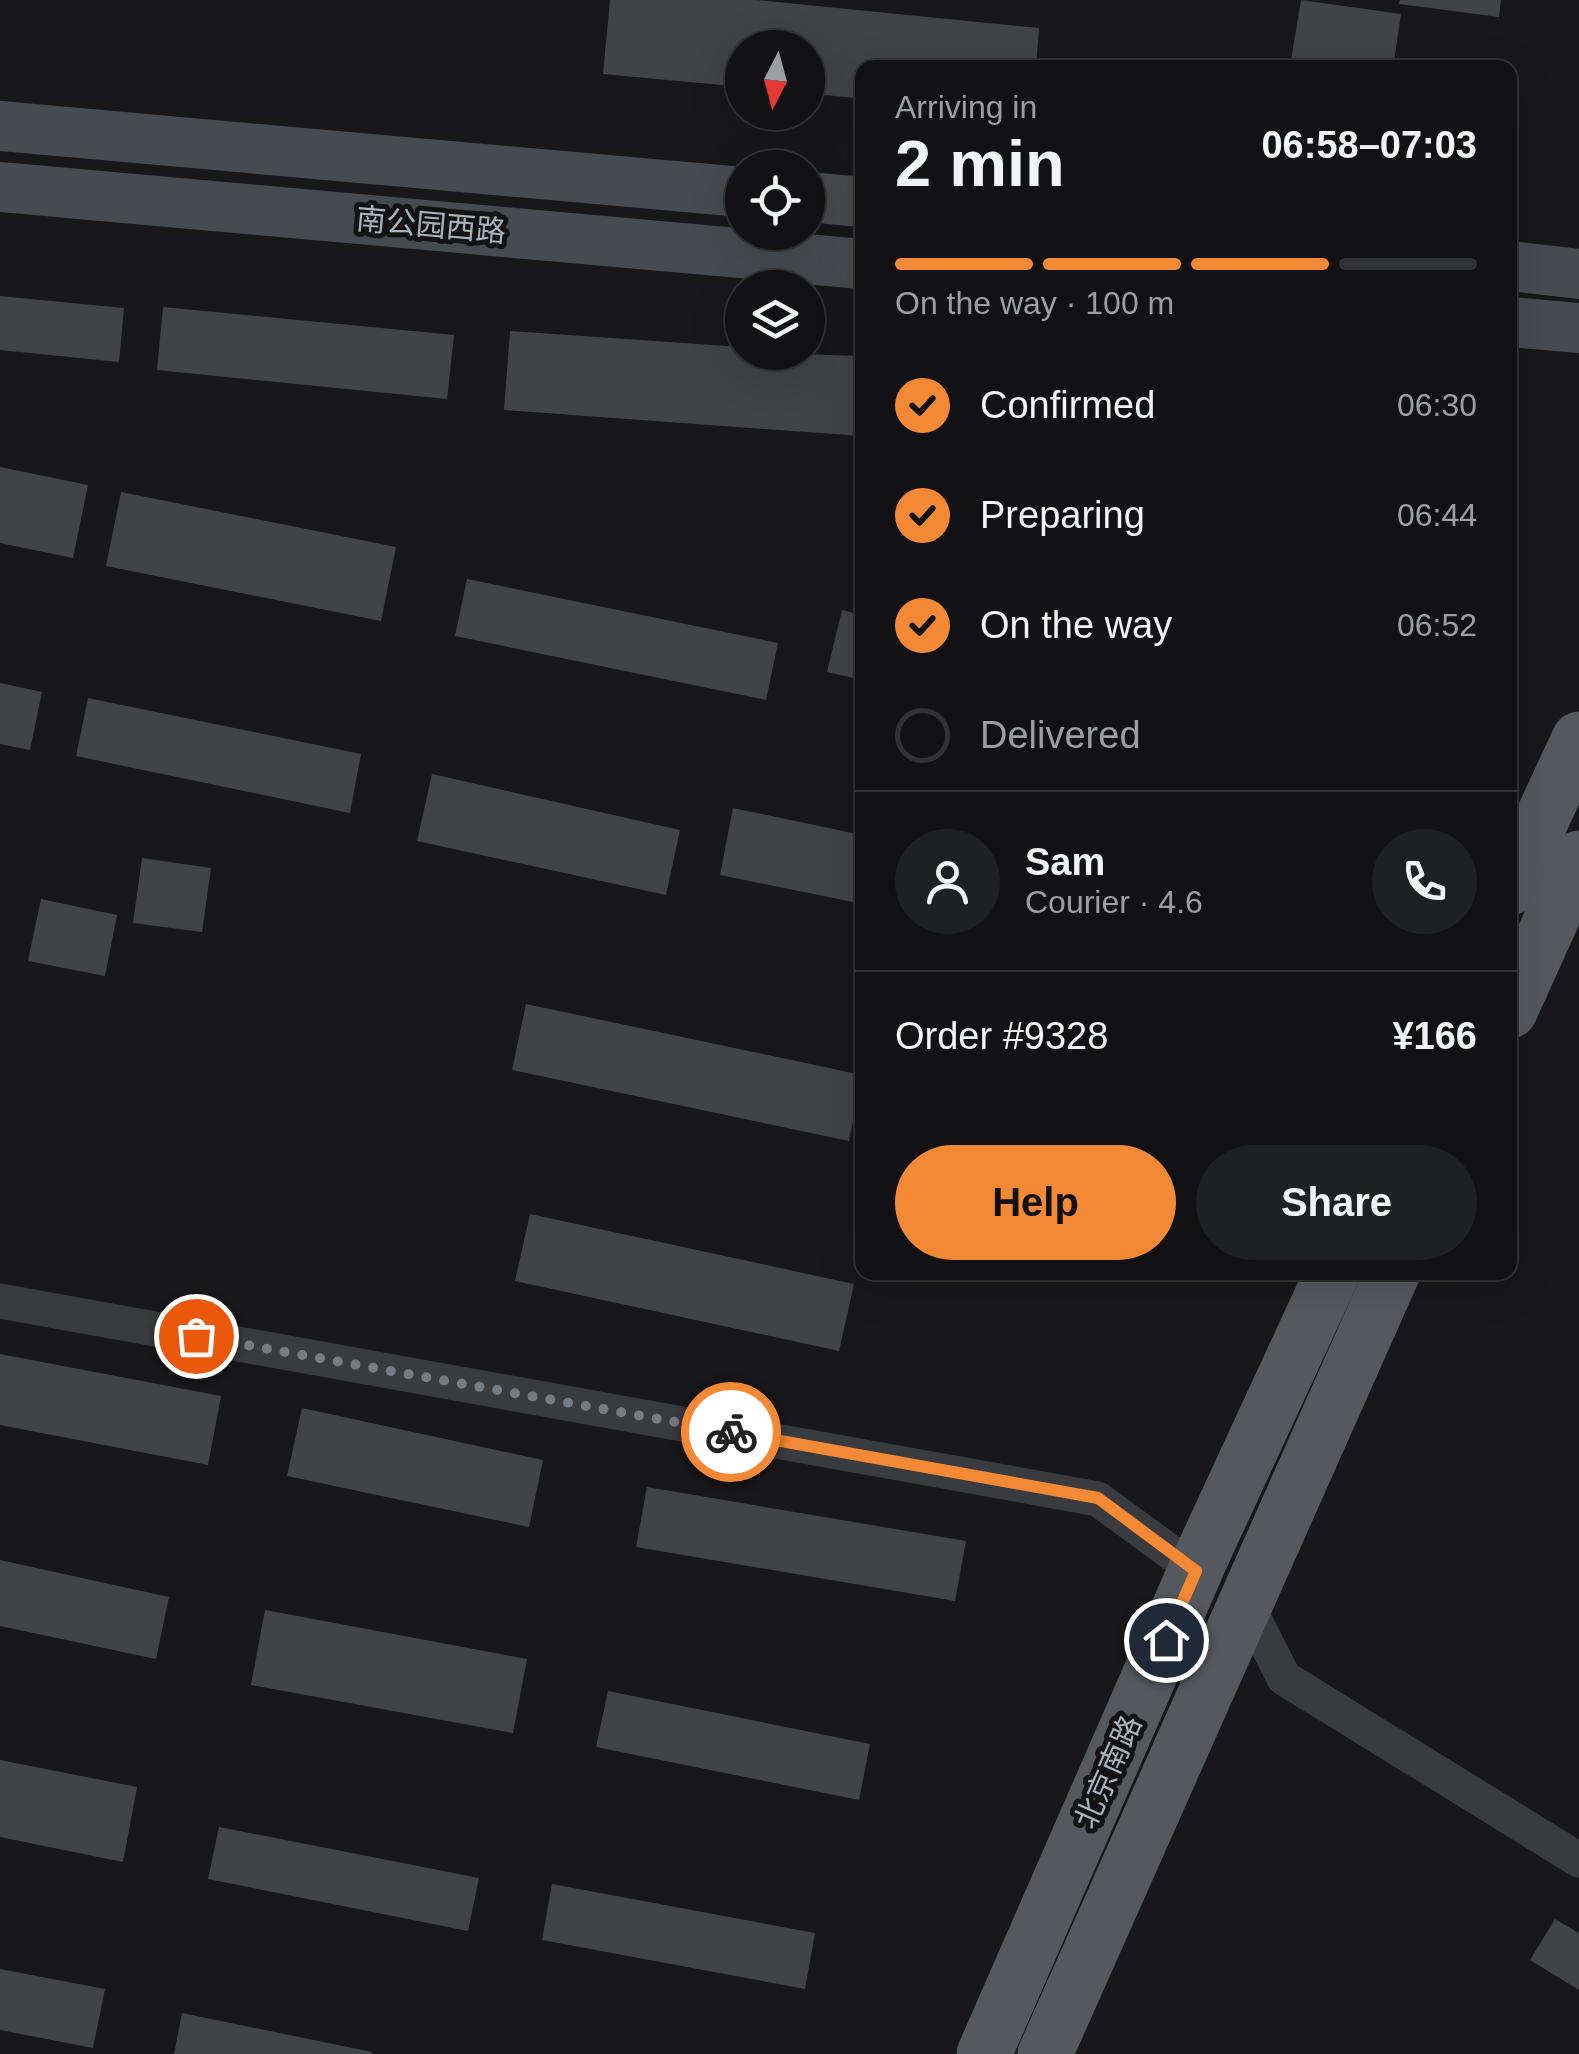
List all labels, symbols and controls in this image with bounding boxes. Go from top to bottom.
north arrow [725,30,825,130]
map controls [725,30,825,370]
text: Arriving in [895,89,1037,125]
text: 06:58–07:03 [1261,124,1477,166]
text: 2 min [895,127,1065,200]
button: locate [725,150,825,250]
street label: 南公园西路 [355,202,507,248]
button: layers [725,270,825,370]
text: On the way · 100 m [895,285,1174,321]
icon: check [895,378,950,433]
text: Confirmed [980,384,1155,426]
text: 06:30 [1397,387,1477,423]
icon: check [895,488,950,543]
text: Preparing [980,494,1145,536]
text: 06:44 [1397,497,1477,533]
icon: check [895,598,950,653]
text: On the way [980,604,1172,646]
text: 06:52 [1397,607,1477,643]
text: Delivered [980,714,1141,756]
button: person [895,829,1000,934]
button: phone [1372,829,1477,934]
text: Sam [1025,841,1105,883]
text: Courier · 4.6 [1025,884,1203,920]
text: Order #9328 [895,1015,1108,1057]
text: ¥166 [1392,1015,1477,1057]
button: Help [895,1145,1176,1260]
button: Share [1196,1145,1477,1260]
pin [154,1294,239,1379]
icon: bag [169,1309,224,1364]
courier [681,1382,781,1482]
icon: bike [704,1405,759,1460]
pin [1124,1598,1209,1683]
icon: home [1139,1613,1194,1668]
street label: 北京南路 [1069,1710,1147,1834]

